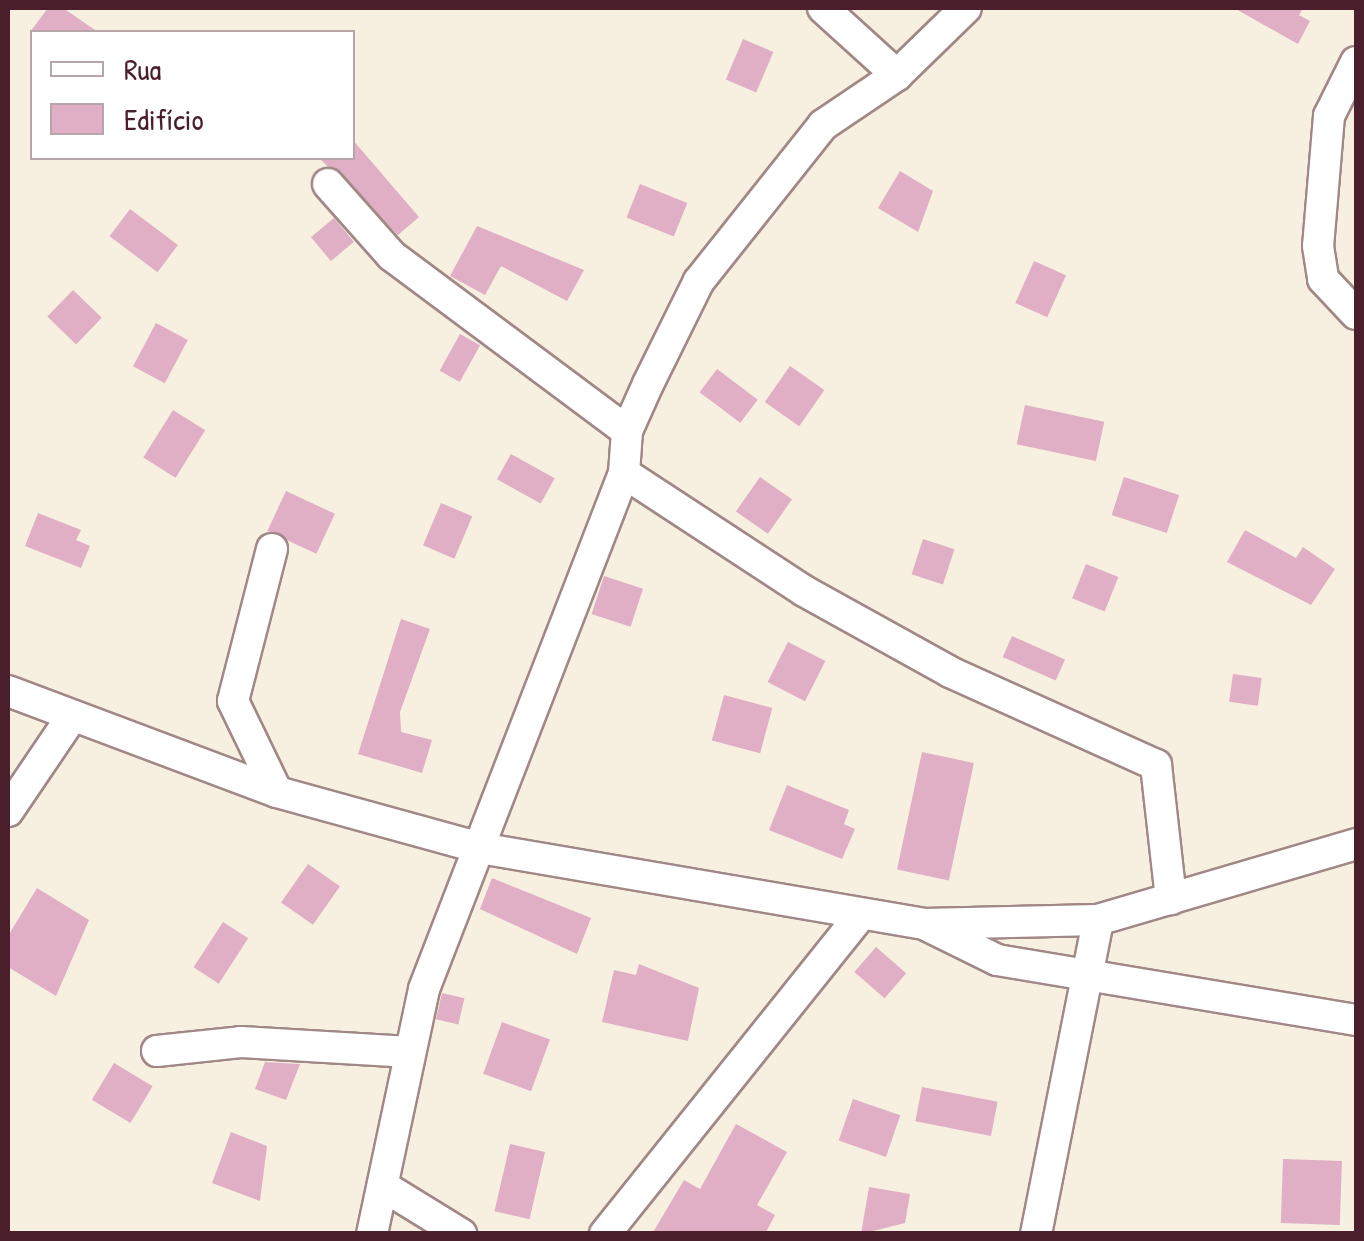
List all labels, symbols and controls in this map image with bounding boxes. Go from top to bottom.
legend [30,30,355,160]
text: Rua [124,49,161,89]
text: Edifício [124,99,204,139]

